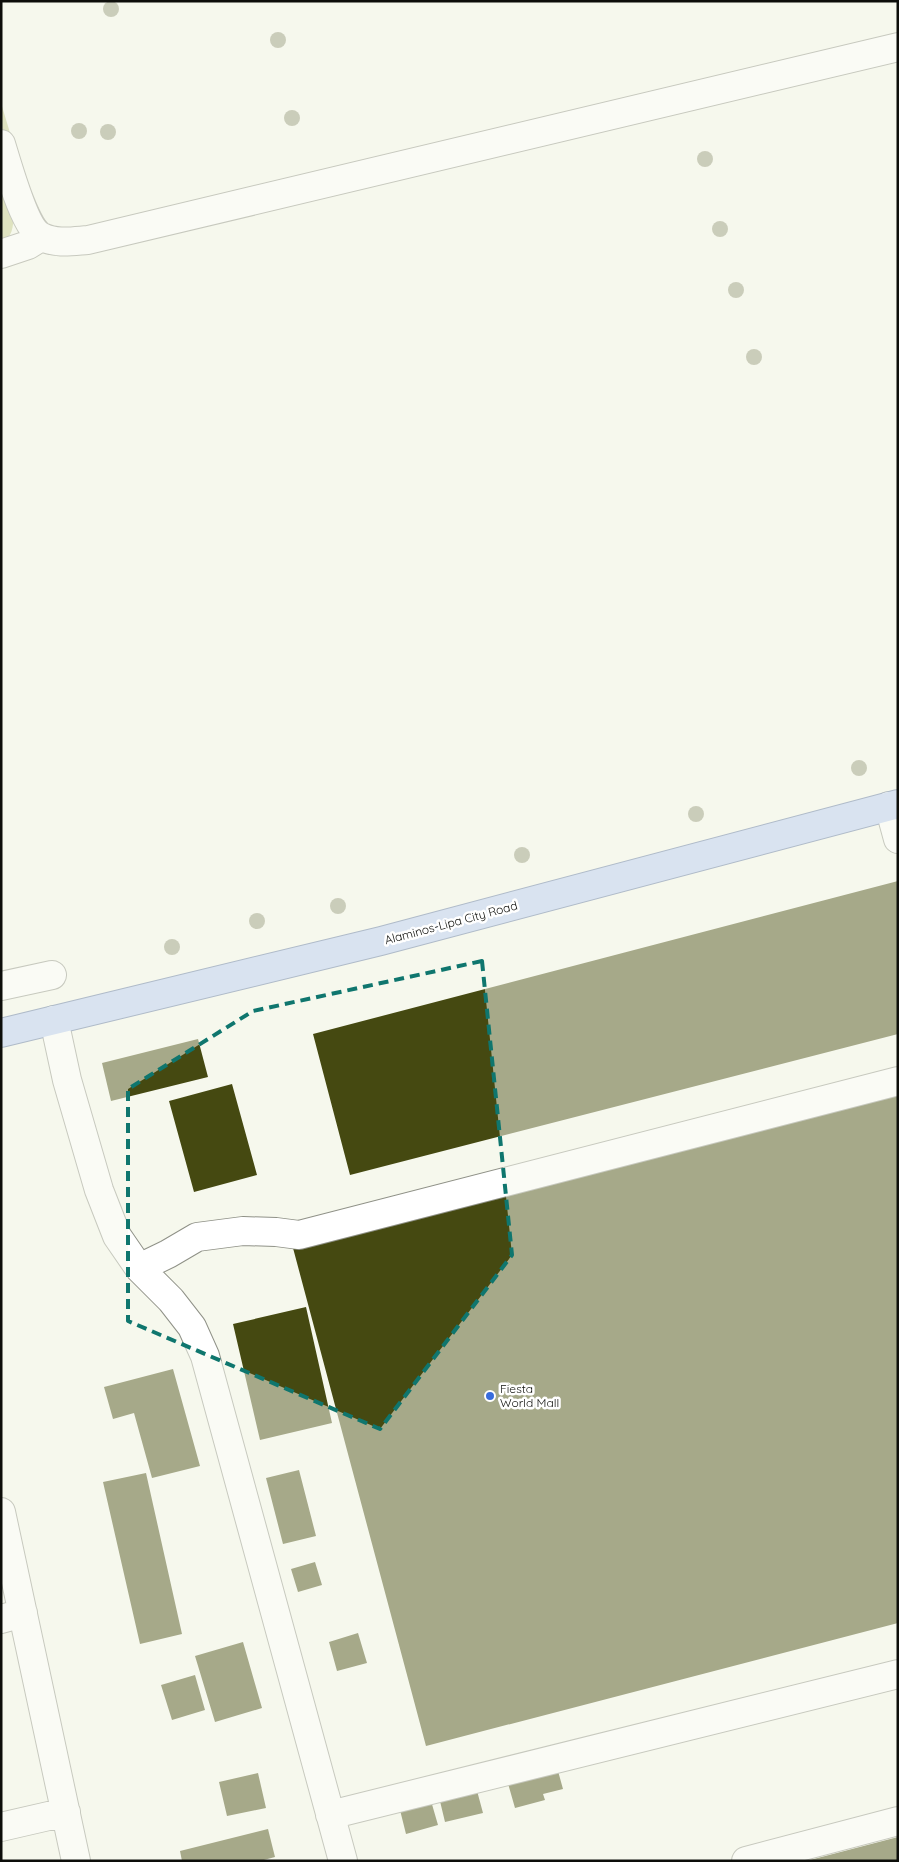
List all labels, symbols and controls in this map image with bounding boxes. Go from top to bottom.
street label: Alaminos-Lipa City Road [383,898,519,947]
place label: Fiesta World Mall [500,1381,559,1410]
marker: Fiesta World Mall [484,1390,496,1402]

